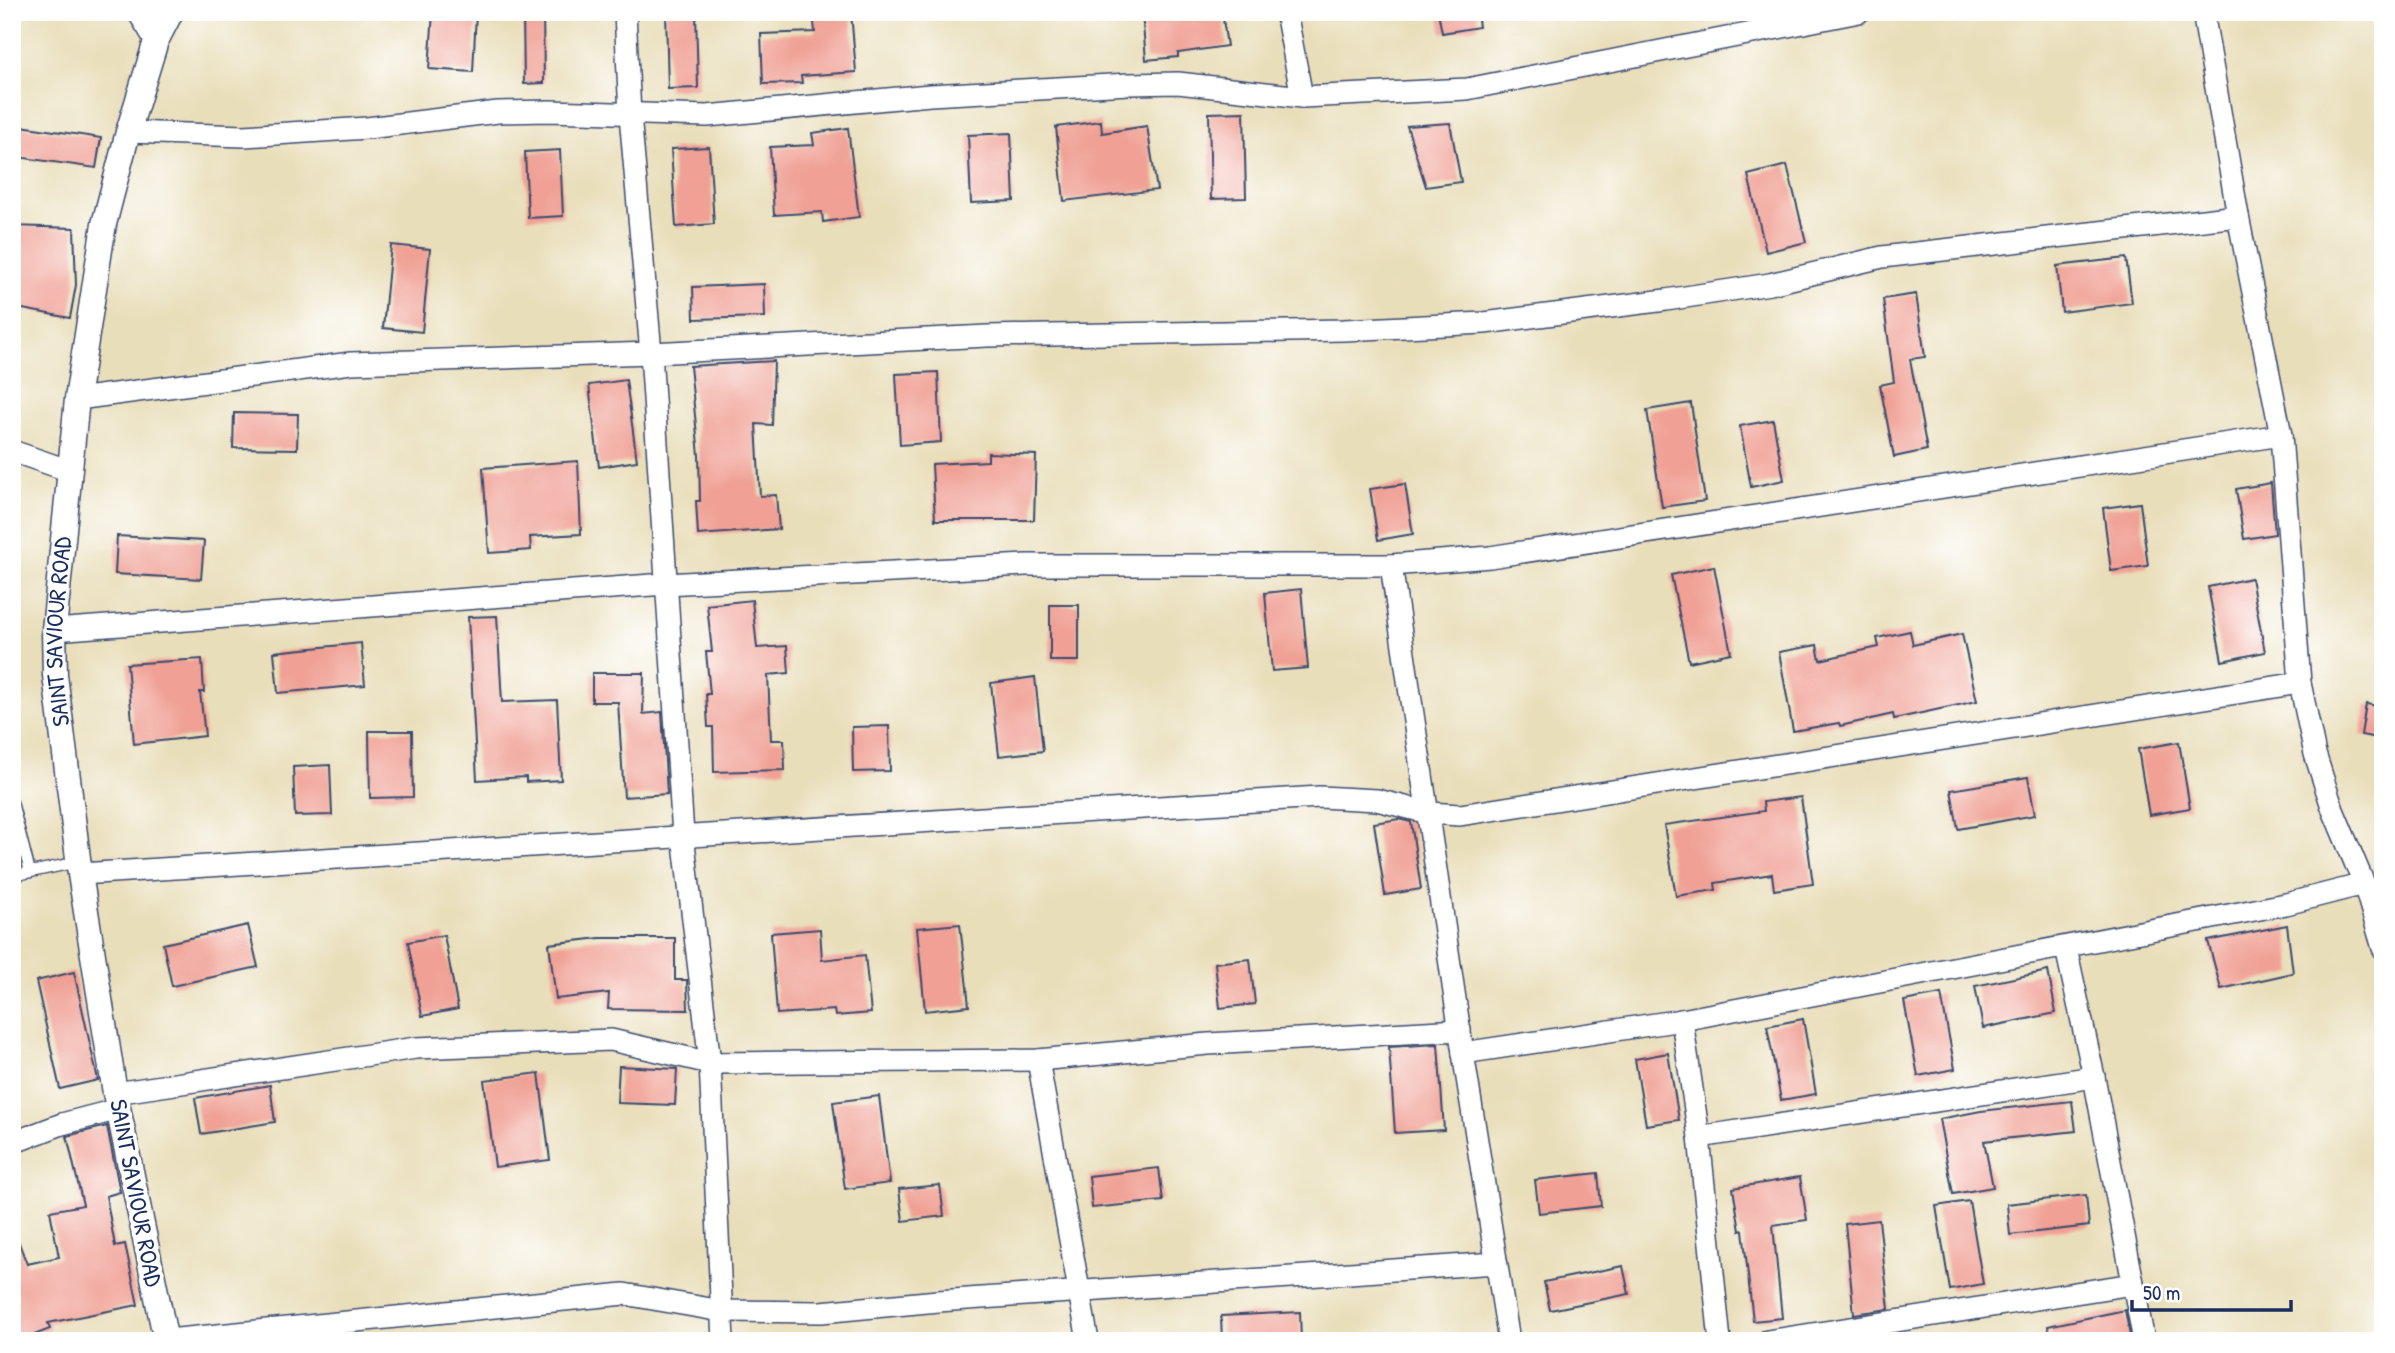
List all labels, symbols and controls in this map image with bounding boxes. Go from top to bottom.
street label: SAINT SAVIOUR ROAD [37,535,78,728]
street label: SAINT SAVIOUR ROAD [103,1096,171,1290]
scale bar [2132,1269,2292,1313]
text: 50 m [2143,1278,2180,1307]

